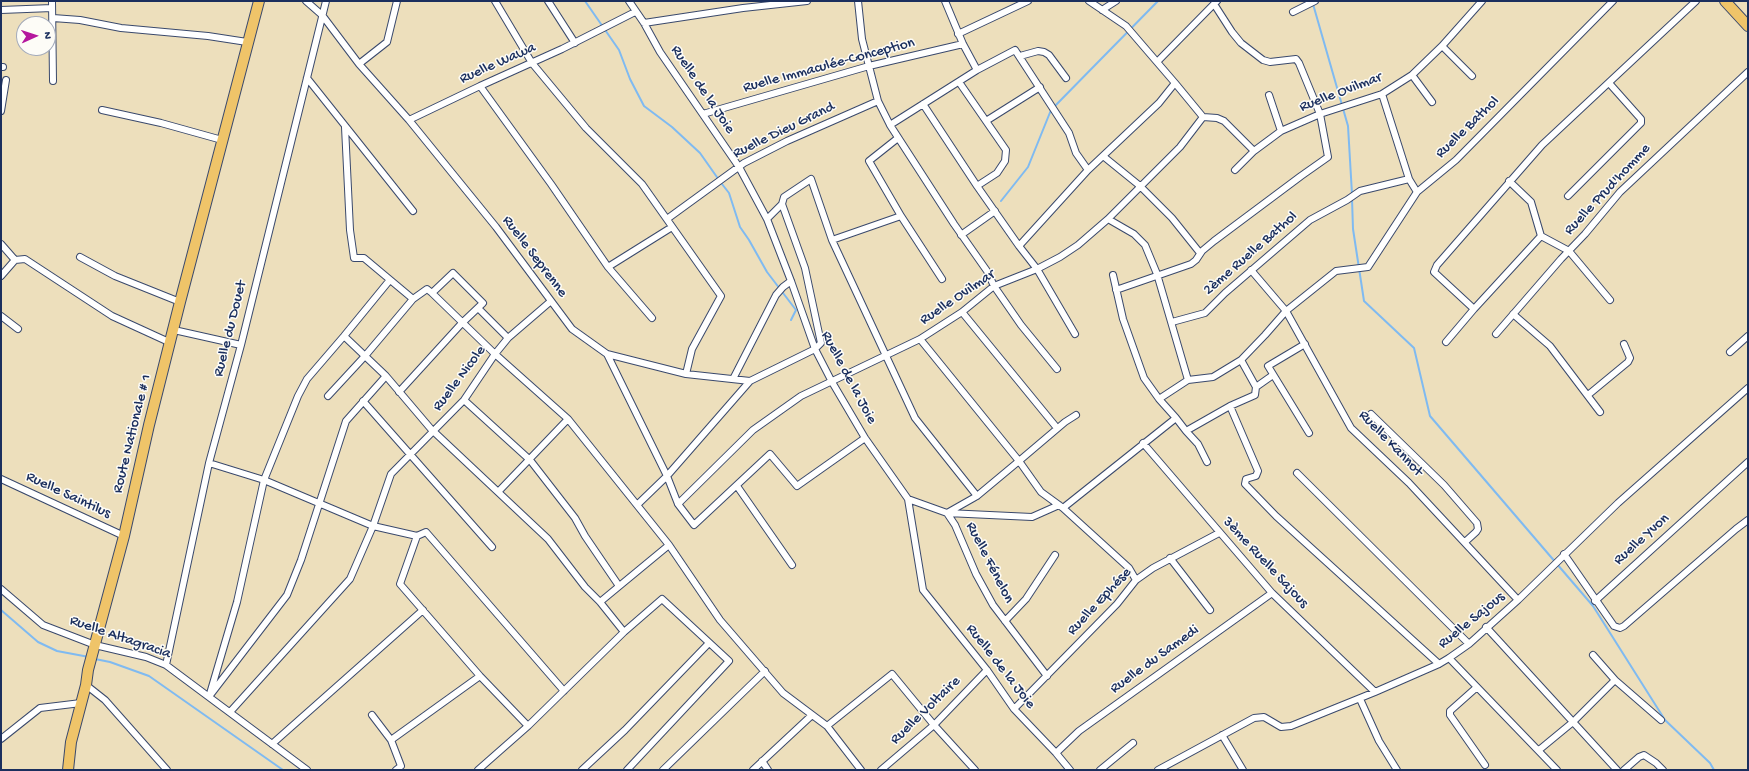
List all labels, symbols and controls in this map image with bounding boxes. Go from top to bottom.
north arrow [16,16,56,56]
text: N [41,32,53,39]
street label: Ruelle Immaculée-Conception [741,34,917,98]
street label: Ruelle Wawa [457,39,539,89]
street label: Ruelle de la Joie [666,42,738,138]
street label: Ruelle Ovilmar [1297,69,1385,117]
street label: Ruelle Bathol [1432,93,1504,163]
street label: Ruelle Dieu Grand [730,99,838,163]
street label: Ruelle Prud'homme [1561,140,1655,240]
street label: 2ème Ruelle Bathol [1200,208,1302,300]
street label: Ruelle Seprenne [497,213,571,301]
street label: Ruelle Ovilmar [917,266,999,330]
street label: Ruelle du Douet [210,279,252,379]
street label: Ruelle de la Joie [816,329,880,427]
street label: Ruelle Nicole [429,343,491,415]
street label: Route Nationale # 1 [110,373,156,495]
street label: Ruelle Kannot [1354,407,1426,481]
street label: Ruelle Saintilus [23,469,113,523]
street label: Ruelle Yvon [1610,510,1674,570]
street label: 3ème Ruelle Sajous [1218,514,1312,612]
street label: Ruelle Fénelon [961,519,1017,607]
street label: Ruelle Ephése [1064,564,1136,640]
street label: Ruelle Sajous [1435,589,1509,653]
street label: Ruelle Altagracia [67,612,173,664]
street label: Ruelle de la Joie [961,621,1039,713]
street label: Ruelle du Samedi [1107,622,1203,698]
street label: Ruelle Voltaire [887,673,965,749]

